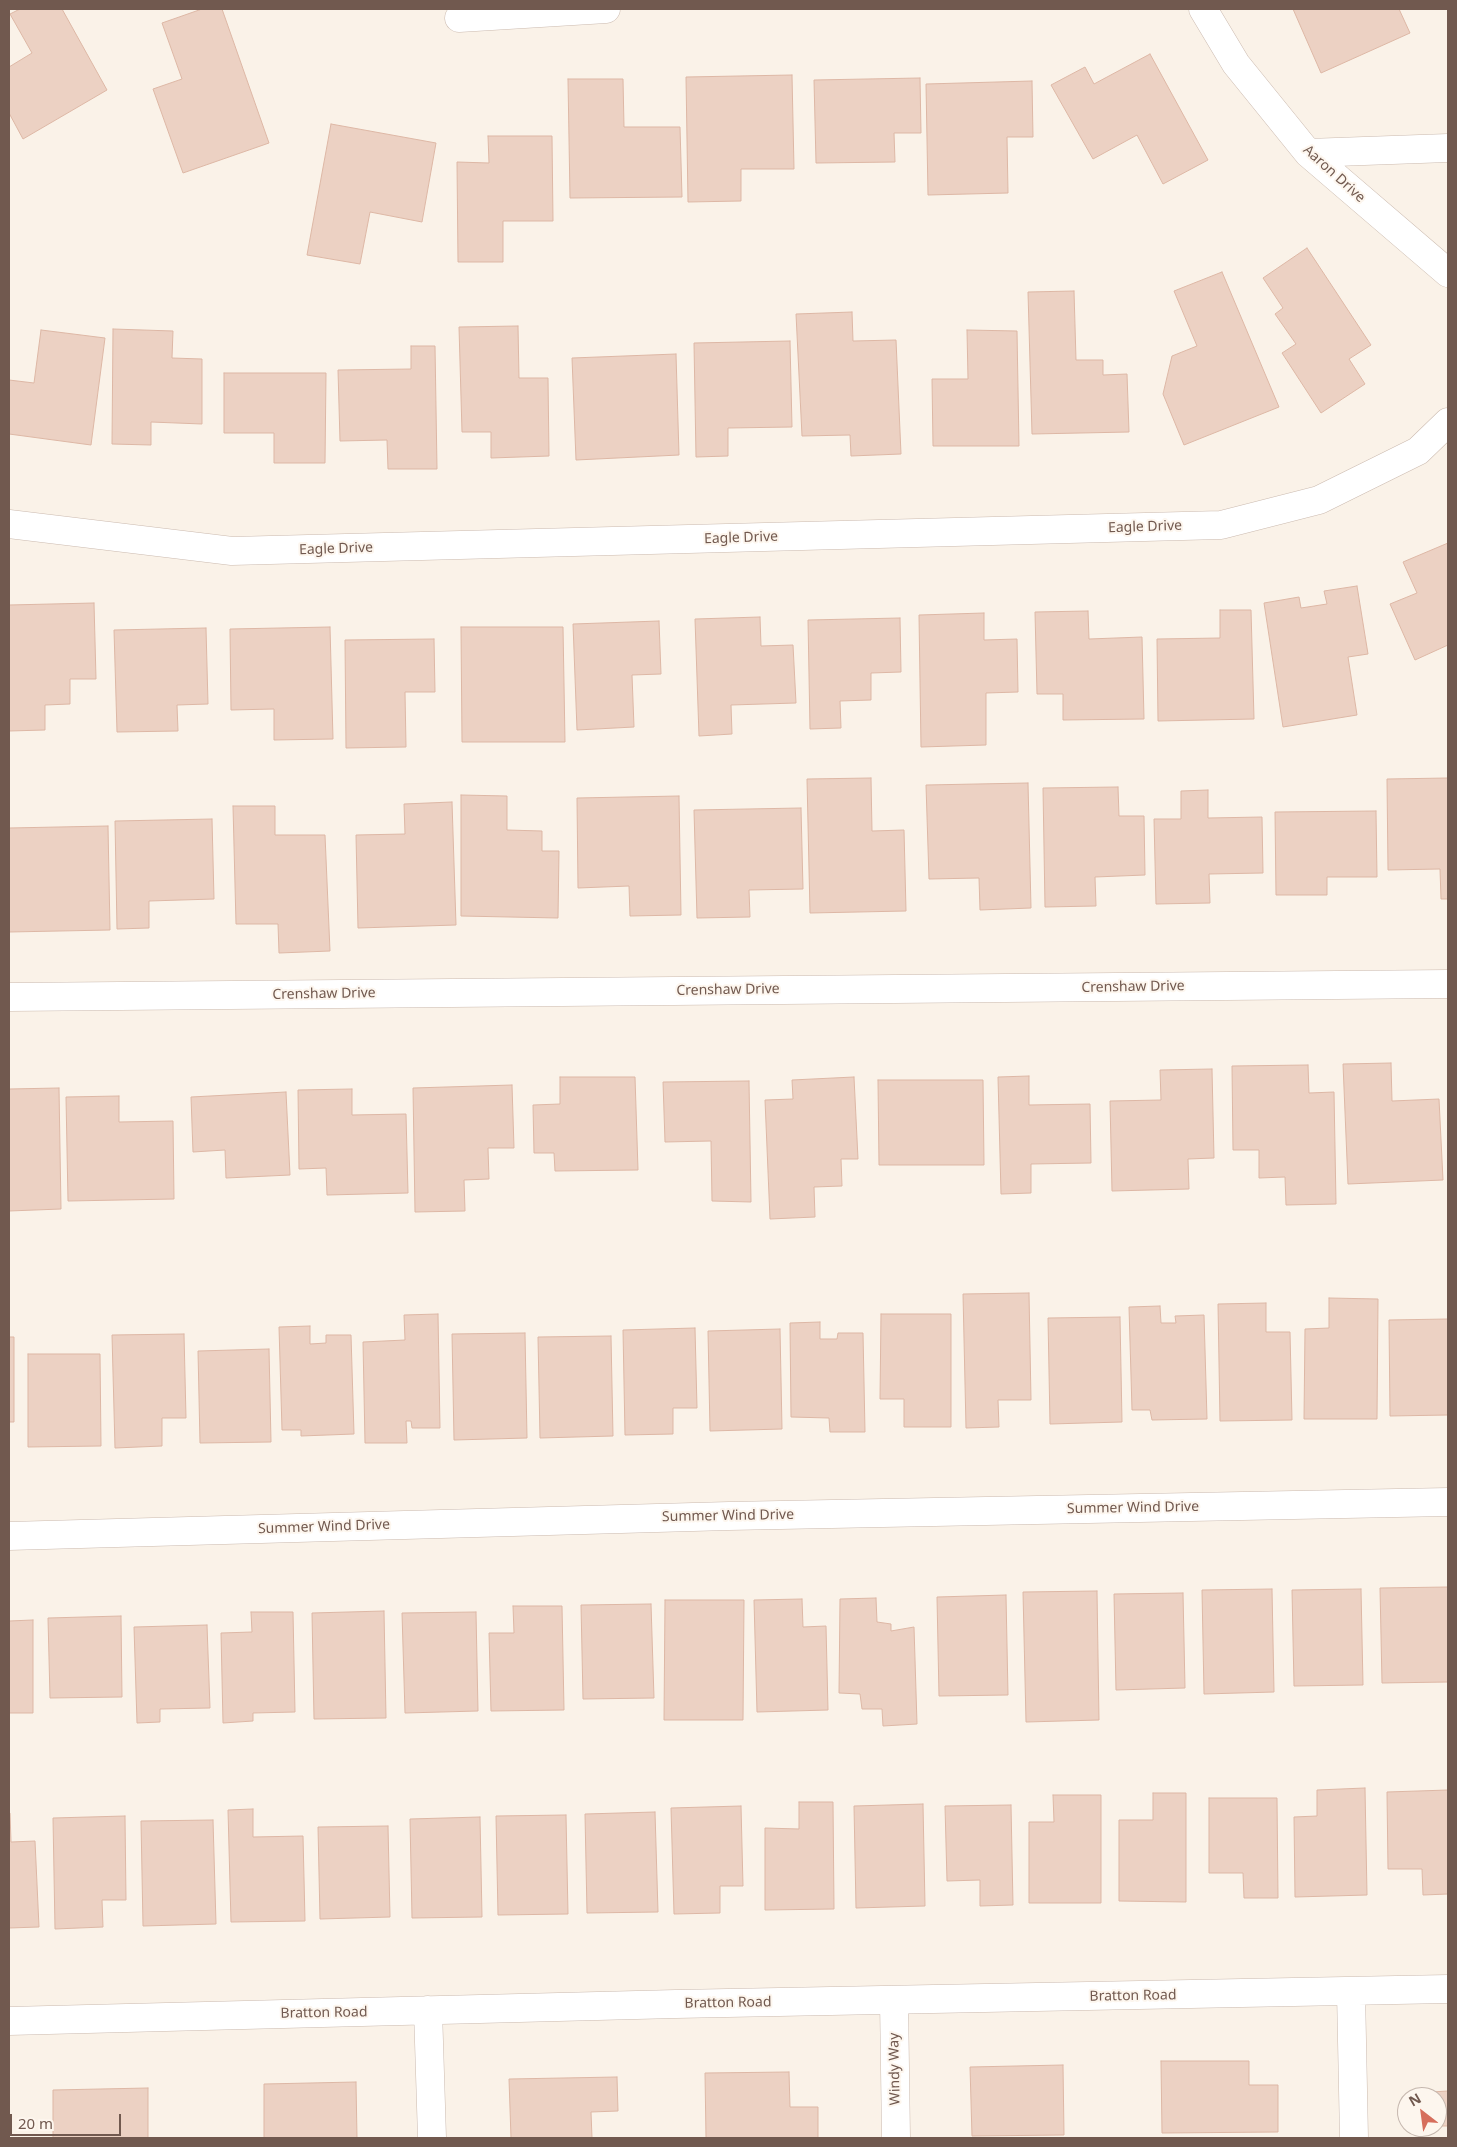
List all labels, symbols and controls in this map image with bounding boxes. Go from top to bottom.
street label: Aaron Drive [1300,142,1368,206]
street label: Eagle Drive [1108,517,1182,537]
street label: Eagle Drive [704,528,778,548]
street label: Eagle Drive [299,539,373,559]
street label: Crenshaw Drive [1081,978,1185,996]
street label: Crenshaw Drive [676,981,780,999]
street label: Crenshaw Drive [272,985,376,1003]
street label: Summer Wind Drive [1067,1498,1199,1518]
street label: Summer Wind Drive [662,1506,794,1526]
street label: Summer Wind Drive [258,1516,390,1538]
street label: Bratton Road [1089,1987,1177,2005]
street label: Bratton Road [684,1994,772,2012]
street label: Bratton Road [280,2004,368,2022]
street label: Windy Way [886,2033,904,2105]
north arrow [1397,2087,1447,2137]
text: N [1405,2088,1424,2111]
scale bar [12,2104,124,2136]
text: 20 m [18,2113,53,2133]

